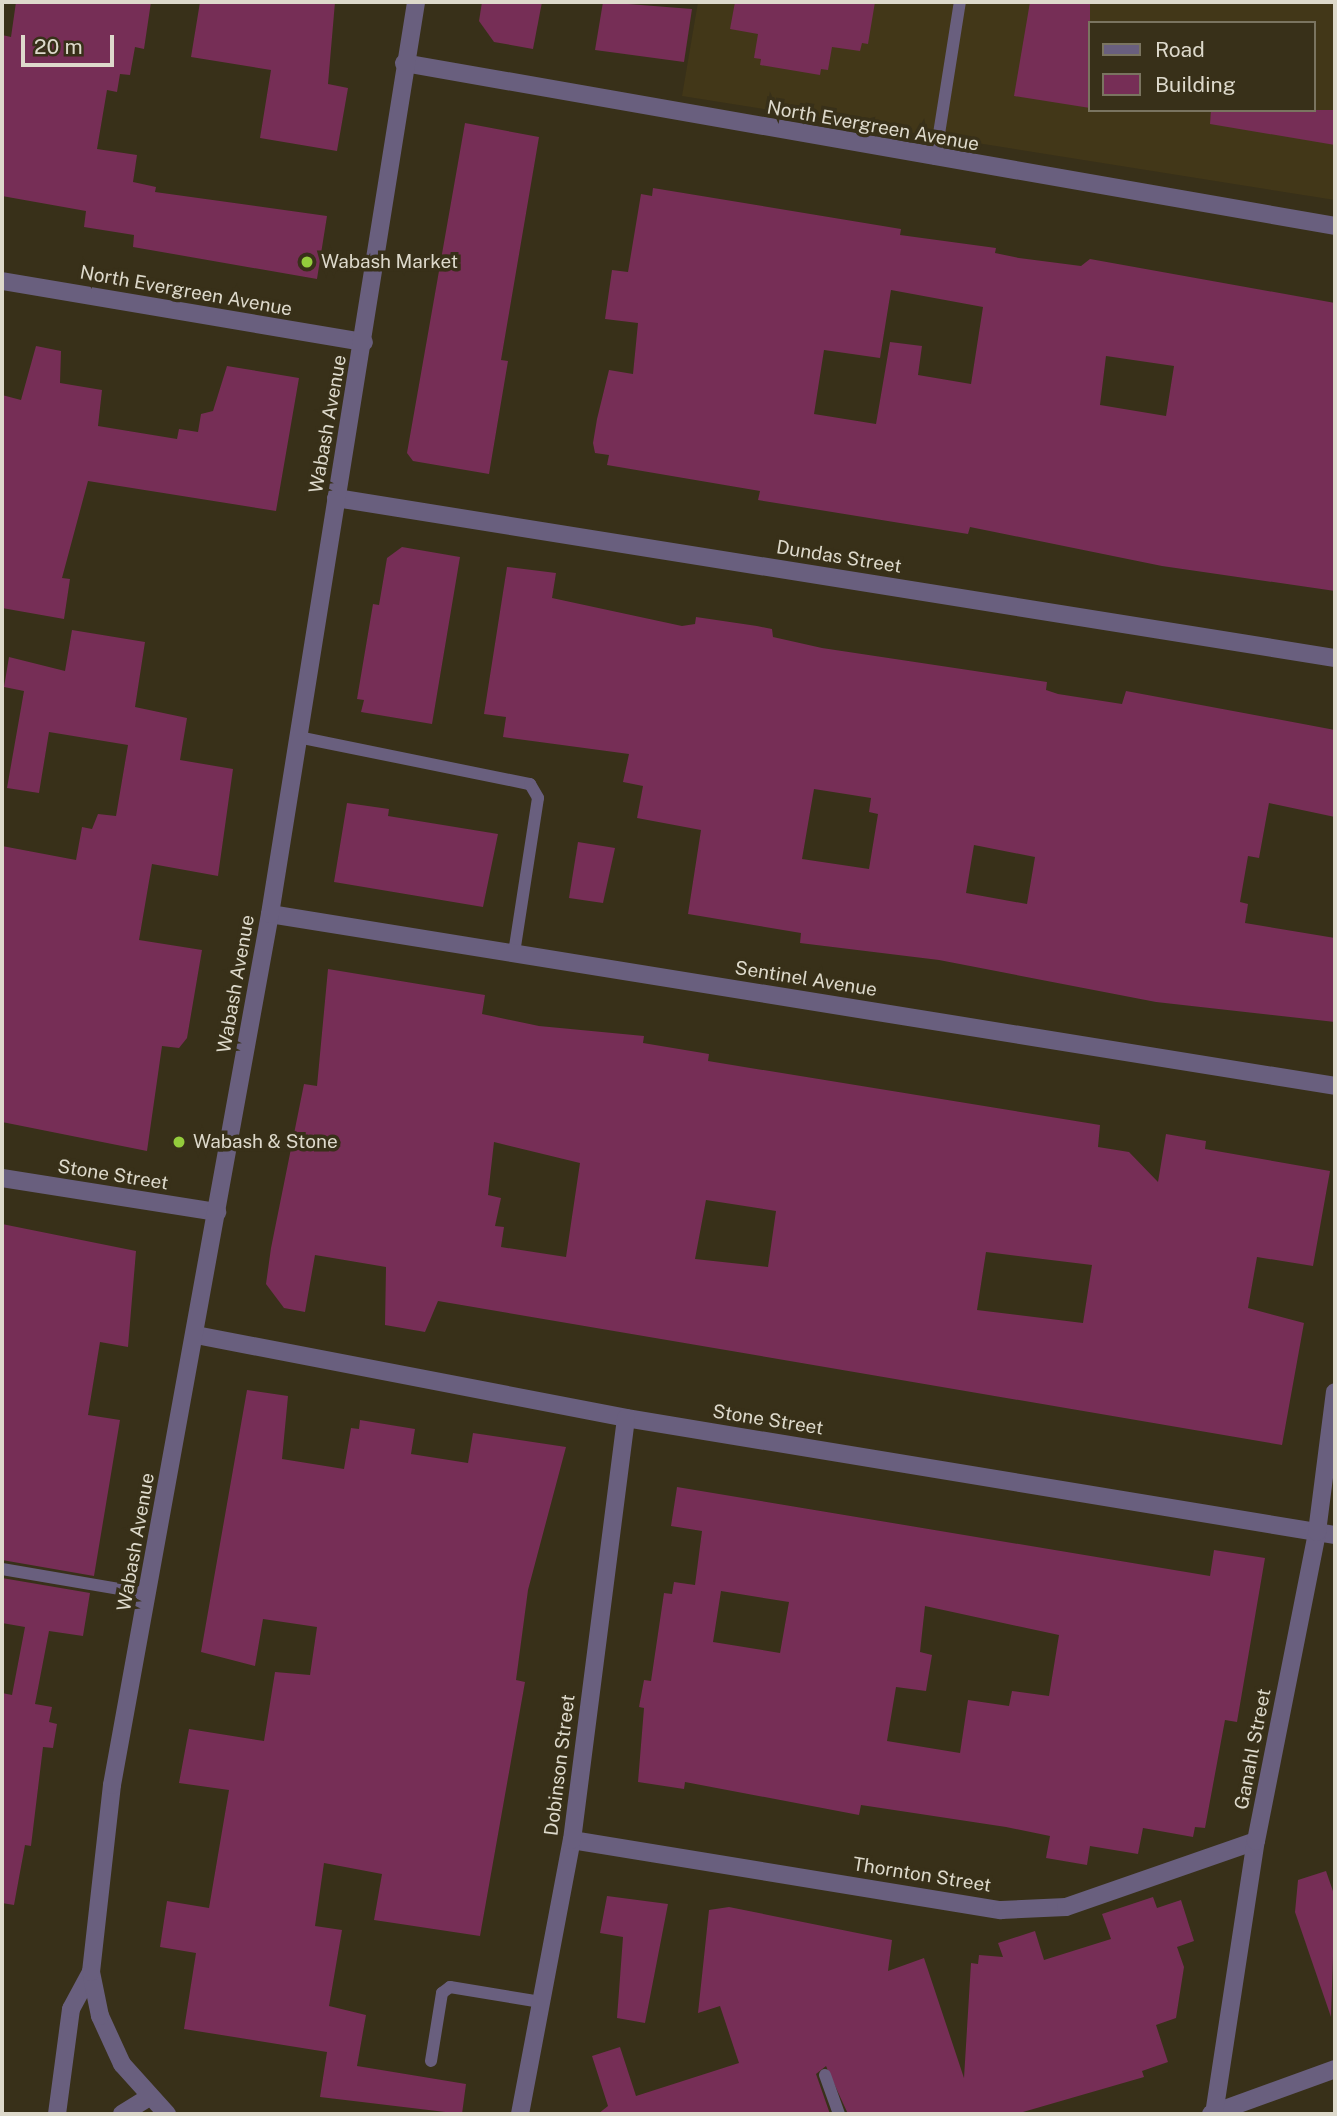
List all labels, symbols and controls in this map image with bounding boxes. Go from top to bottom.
scale bar [24,21,117,65]
legend [1088,21,1316,112]
text: 20 m [34,34,83,59]
text: Road [1155,37,1205,62]
text: Building [1155,72,1236,97]
street label: North Evergreen Avenue [765,96,981,156]
place label: Wabash Market [321,251,458,273]
marker: Wabash Market [299,254,315,270]
street label: North Evergreen Avenue [78,261,294,321]
street label: Wabash Avenue [305,353,351,495]
street label: Dundas Street [775,536,903,578]
street label: Wabash Avenue [213,913,259,1055]
street label: Sentinel Avenue [733,957,879,1001]
place label: Wabash & Stone [193,1131,338,1153]
marker: Wabash & Stone [171,1134,187,1150]
street label: Stone Street [56,1155,170,1195]
street label: Stone Street [711,1400,825,1440]
street label: Wabash Avenue [113,1471,159,1613]
street label: Ganahl Street [1230,1687,1276,1811]
street label: Dobinson Street [540,1693,580,1837]
street label: Thornton Street [851,1853,993,1897]

